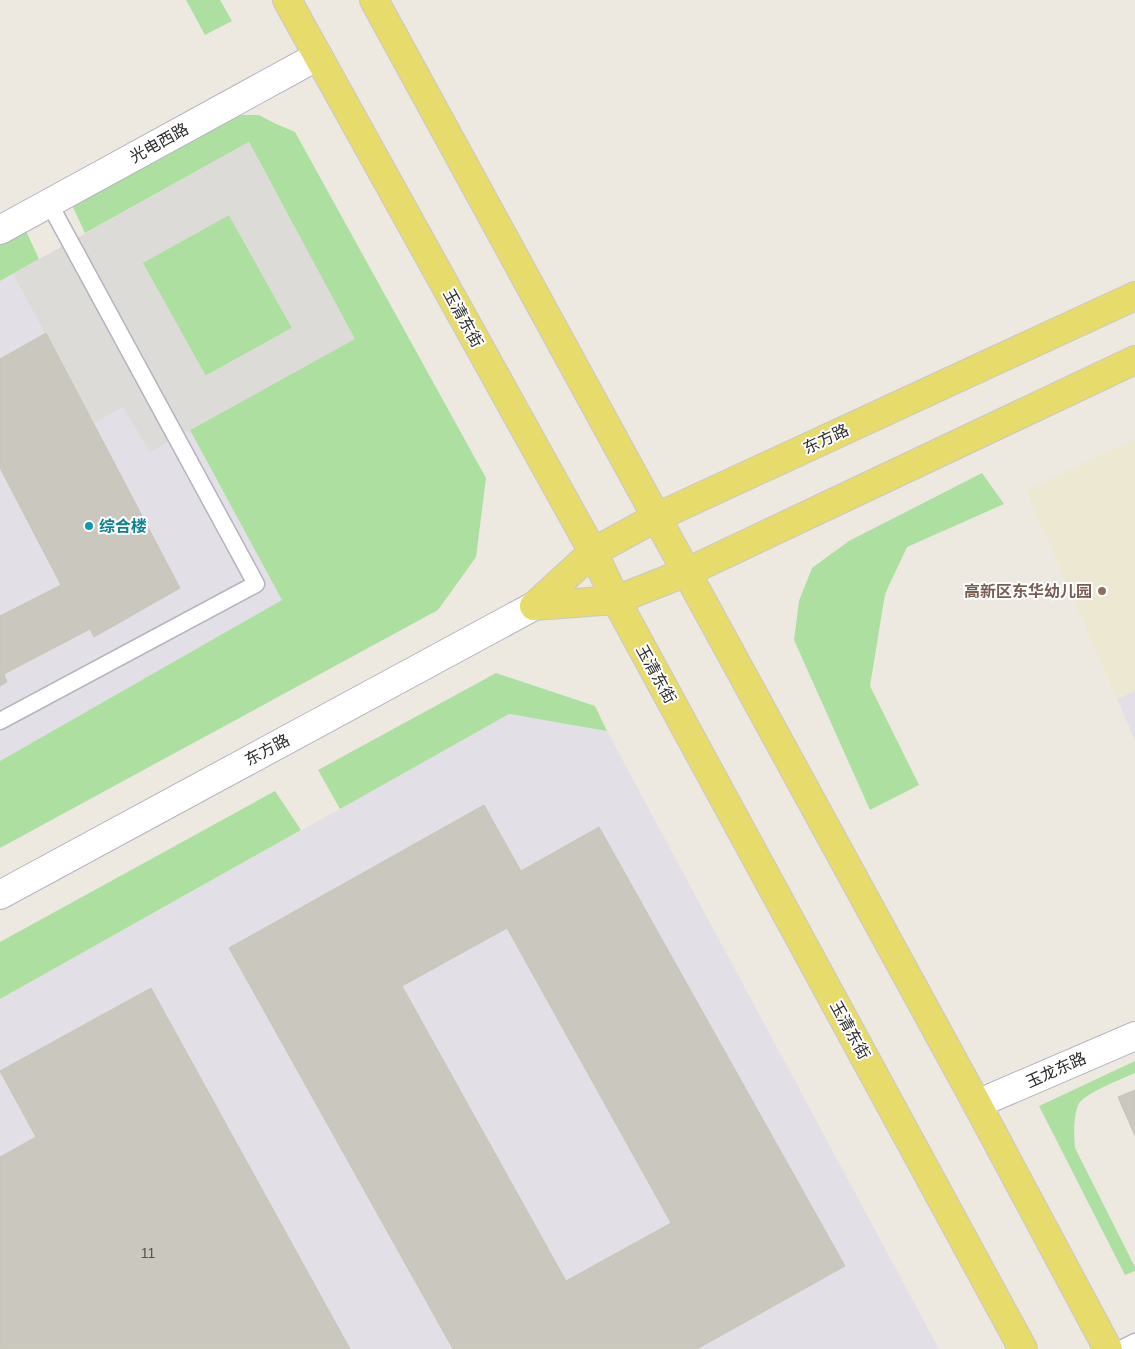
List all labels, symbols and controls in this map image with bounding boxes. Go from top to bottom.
street label: 光电西路 [127,120,191,166]
street label: 玉清东街 [440,286,486,350]
street label: 东方路 [801,421,851,457]
place label: 综合楼 [99,518,147,535]
marker: 综合楼 [83,520,95,532]
place label: 高新区东华幼儿园 [964,582,1092,600]
marker: 高新区东华幼儿园 [1096,585,1108,597]
street label: 玉清东街 [633,642,679,706]
street label: 东方路 [242,731,292,769]
street label: 玉清东街 [827,998,873,1062]
street label: 玉龙东路 [1023,1049,1089,1091]
house number: 11 [141,1245,155,1261]

